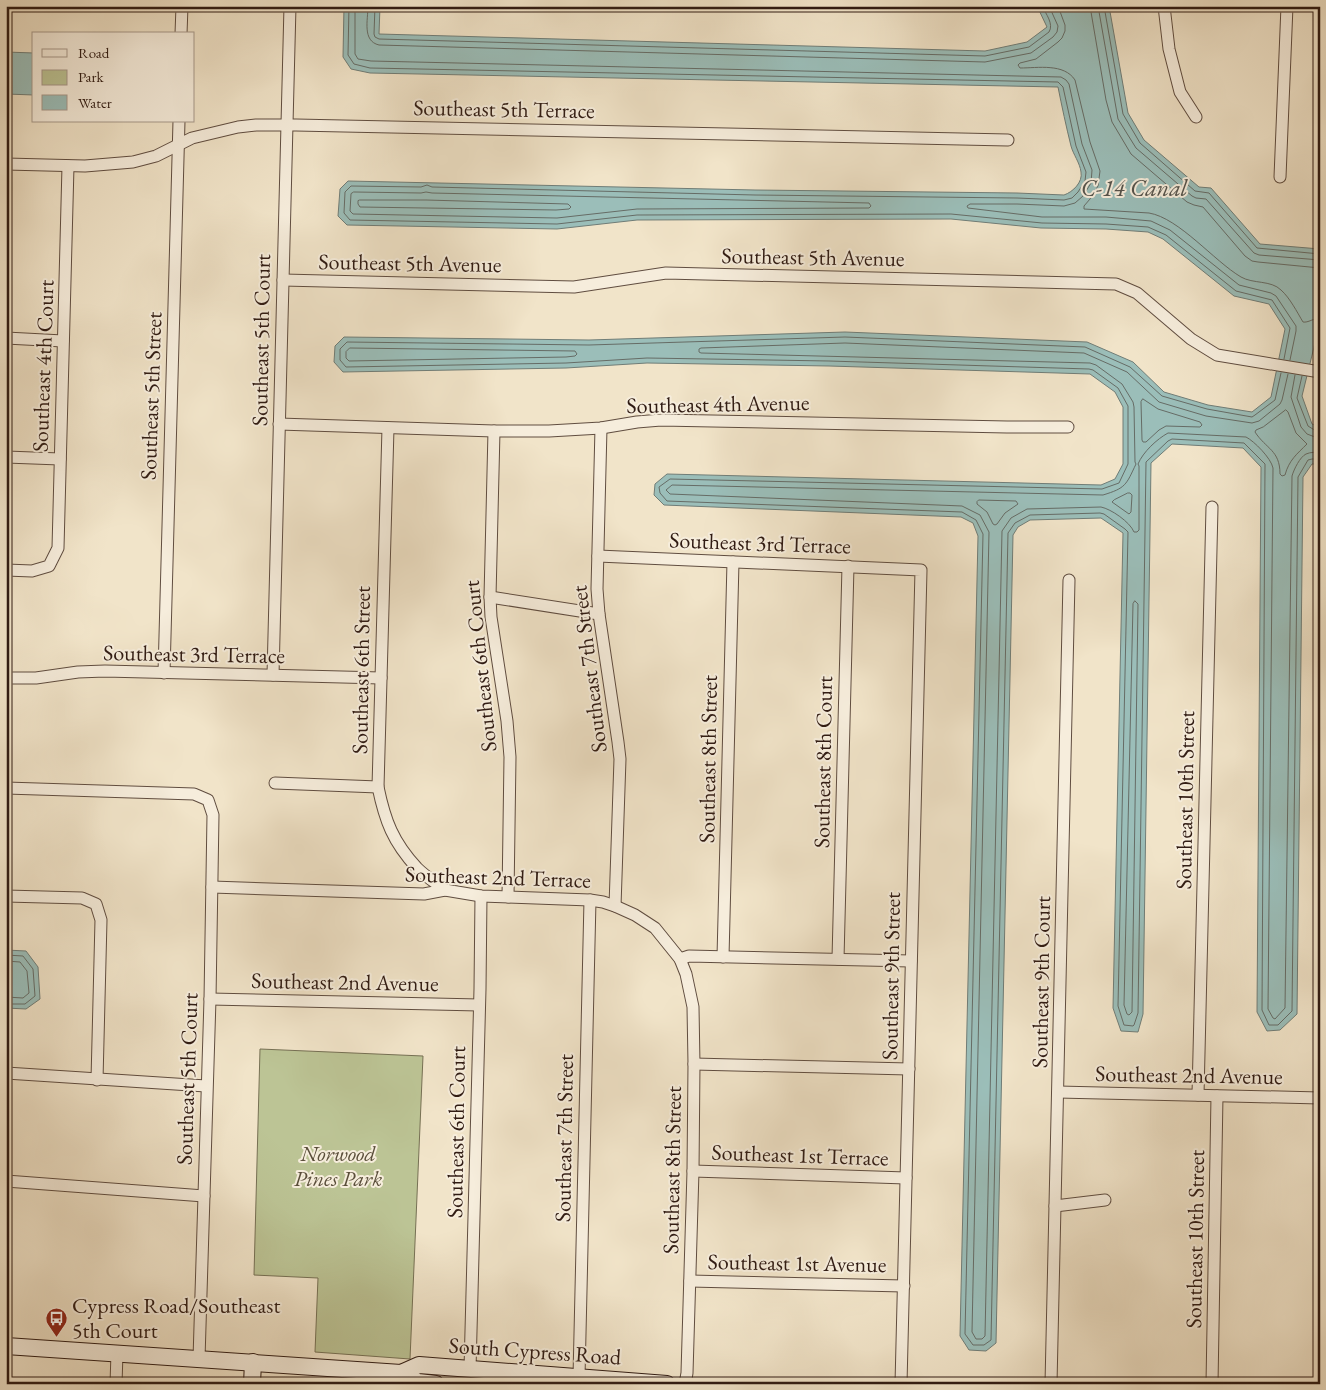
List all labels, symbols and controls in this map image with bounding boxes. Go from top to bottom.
legend [32,32,195,122]
text: Road [78,43,110,62]
text: Park [78,67,105,86]
text: Water [78,93,112,112]
street label: Southeast 5th Terrace [413,93,595,125]
water label: C-14 Canal [1081,172,1188,203]
street label: Southeast 5th Avenue [721,241,905,273]
street label: Southeast 5th Avenue [318,247,502,279]
street label: Southeast 5th Court [245,254,277,426]
street label: Southeast 4th Court [26,279,61,453]
street label: Southeast 5th Street [134,311,168,481]
street label: Southeast 4th Avenue [626,388,810,420]
street label: Southeast 3rd Terrace [669,525,852,561]
street label: Southeast 6th Court [457,579,503,753]
street label: Southeast 7th Street [564,584,614,754]
street label: Southeast 6th Street [345,586,377,754]
street label: Southeast 3rd Terrace [103,638,286,670]
street label: Southeast 8th Street [692,675,724,843]
street label: Southeast 8th Court [807,676,839,848]
street label: Southeast 10th Street [1169,710,1201,890]
street label: Southeast 2nd Terrace [405,859,592,895]
street label: Southeast 9th Street [875,892,907,1060]
street label: Southeast 9th Court [1025,896,1057,1068]
street label: Southeast 2nd Avenue [251,966,439,998]
street label: Southeast 5th Court [170,992,205,1166]
street label: Southeast 6th Court [440,1046,472,1218]
street label: Southeast 7th Street [548,1054,580,1222]
street label: Southeast 2nd Avenue [1095,1059,1283,1091]
street label: Southeast 8th Street [656,1086,688,1254]
street label: Southeast 1st Terrace [711,1137,890,1173]
park label: Norwood Pines Park [294,1139,382,1193]
street label: Southeast 10th Street [1179,1149,1211,1329]
street label: Southeast 1st Avenue [707,1247,887,1279]
place label: Cypress Road/Southeast 5th Court [72,1291,280,1345]
bus stop icon: Cypress Road/Southeast 5th Court [44,1306,68,1337]
street label: South Cypress Road [448,1331,623,1372]

